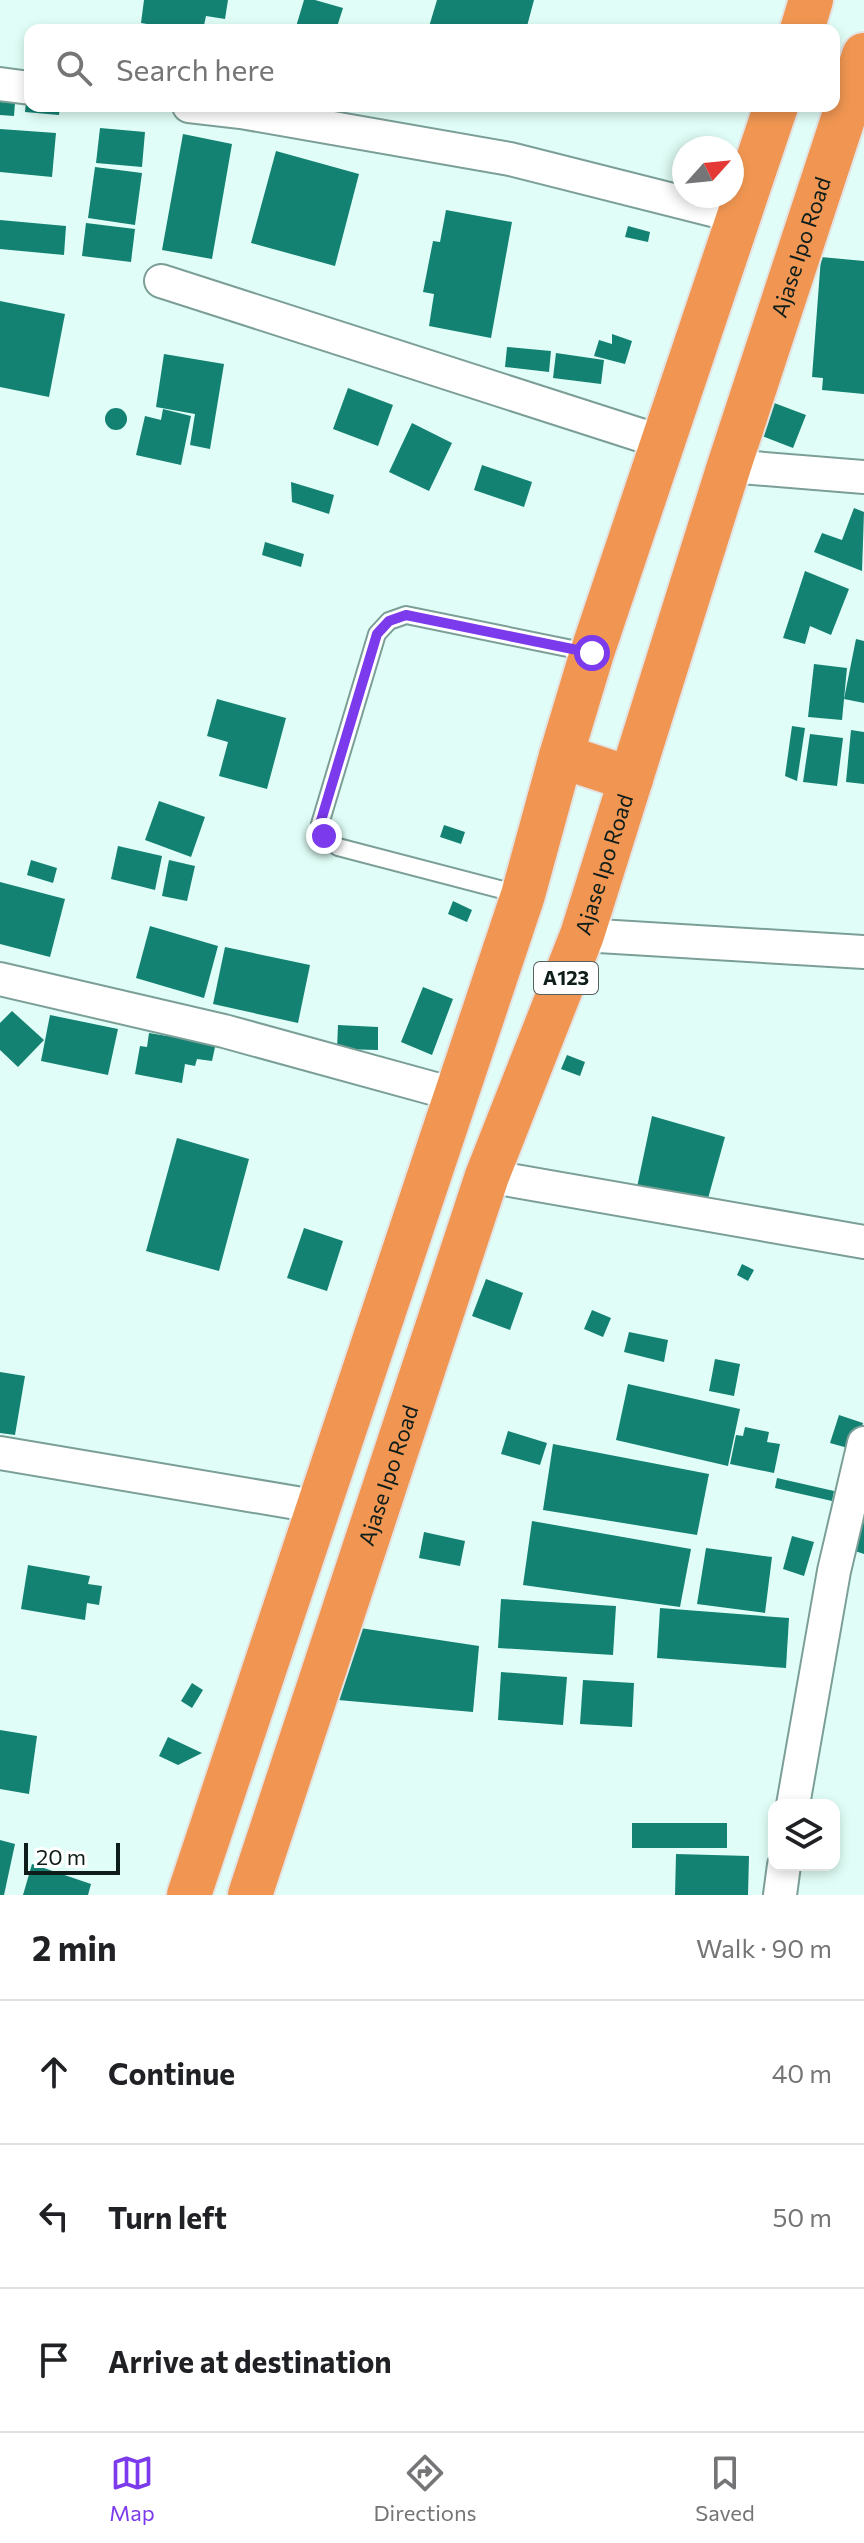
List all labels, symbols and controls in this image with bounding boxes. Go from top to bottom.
search box [24,24,840,112]
icon: search [52,46,96,90]
text: Search here [116,50,275,87]
north arrow [672,136,744,208]
street label: Ajase Ipo Road [765,173,836,321]
route start [574,635,610,671]
street label: Ajase Ipo Road [569,791,638,938]
route end [306,818,342,854]
road number: A123 [534,962,598,994]
street label: Ajase Ipo Road [352,1401,424,1549]
map controls [768,1799,840,1871]
button: layers [768,1799,840,1871]
scale bar [24,1839,120,1875]
text: 20 m [36,1843,86,1870]
text: 2 min [32,1926,117,1968]
text: Walk · 90 m [696,1932,832,1963]
icon: ahead [32,2050,76,2094]
text: Continue [108,2054,235,2091]
text: 40 m [772,2057,832,2088]
icon: left [32,2194,76,2238]
text: Turn left [108,2198,227,2235]
text: 50 m [772,2201,832,2232]
icon: arrive [32,2338,76,2382]
text: Arrive at destination [108,2342,392,2379]
tab: Map [109,2451,155,2526]
tab: Directions [373,2451,477,2526]
tab: Saved [695,2451,755,2526]

